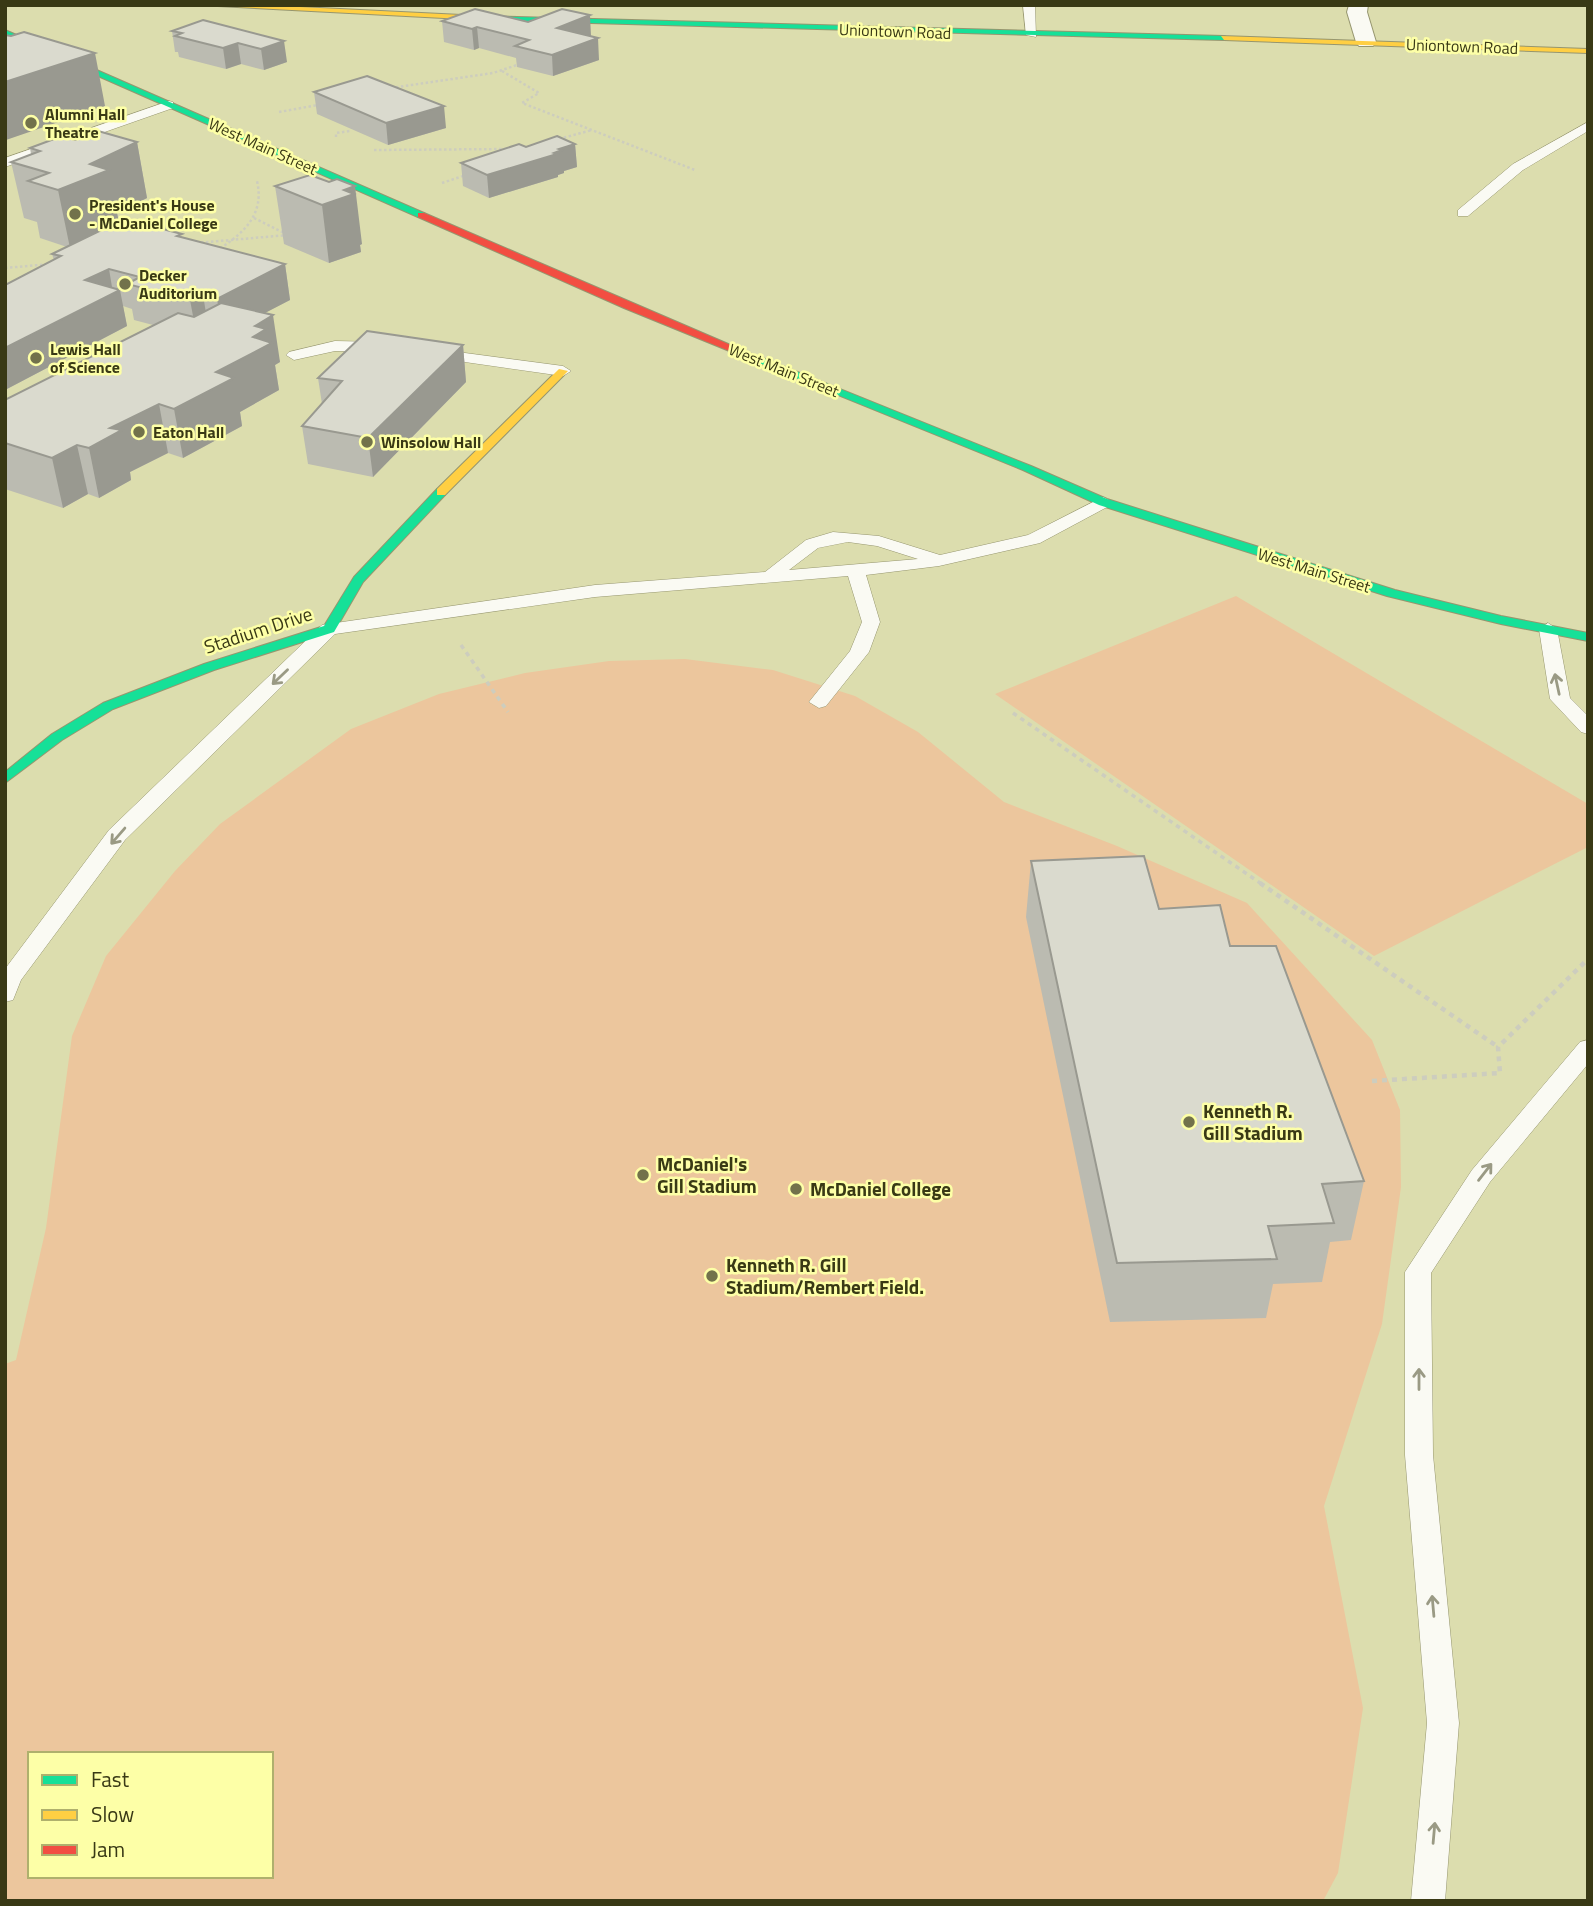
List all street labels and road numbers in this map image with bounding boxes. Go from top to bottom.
street label: Uniontown Road [838,17,952,45]
street label: Uniontown Road [1405,32,1519,60]
street label: West Main Street [205,111,322,181]
street label: West Main Street [725,337,843,403]
street label: West Main Street [1255,541,1374,599]
street label: Stadium Drive [200,598,316,661]

